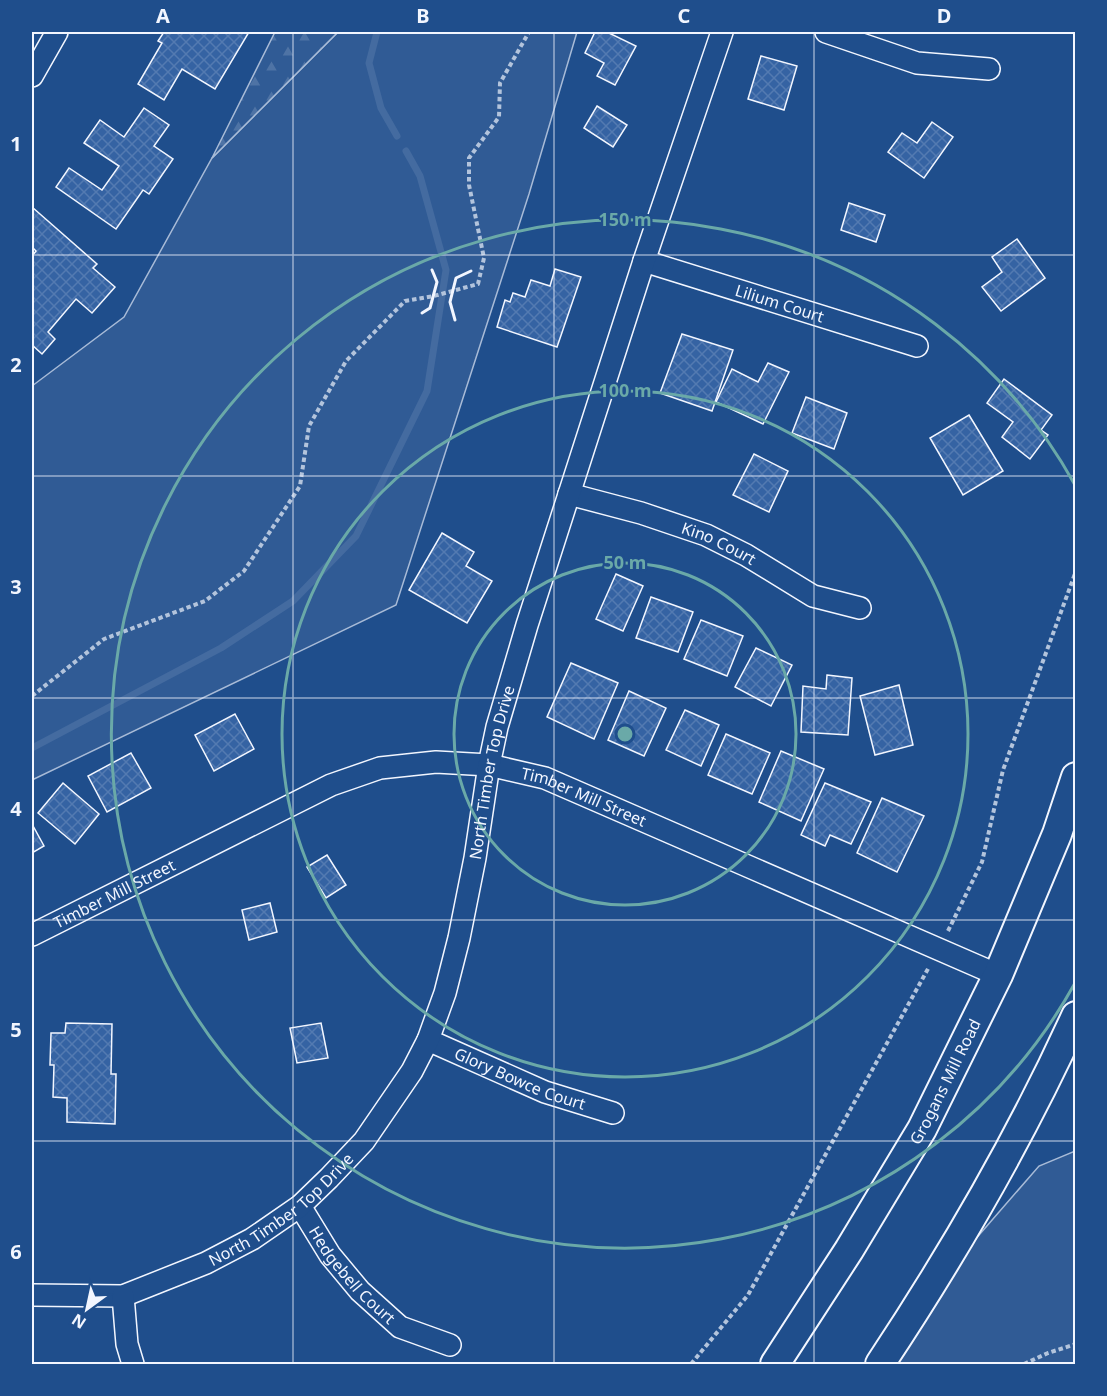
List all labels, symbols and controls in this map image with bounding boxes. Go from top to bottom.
text: A [156,2,170,29]
text: B [416,2,430,29]
text: C [678,2,691,29]
text: D [937,2,951,29]
text: 1 [10,130,22,157]
text: 150 m [598,207,652,231]
street label: Lilium Court [732,279,827,327]
text: 2 [10,351,22,378]
text: 100 m [598,378,652,402]
street label: Kino Court [679,517,761,570]
text: 50 m [604,550,646,574]
text: 3 [10,573,22,600]
street label: North Timber Top Drive [464,683,520,861]
centre of rings [615,724,635,744]
street label: Timber Mill Street [519,762,650,832]
text: 4 [10,795,22,822]
street label: Timber Mill Street [50,854,179,934]
street label: Grogans Mill Road [904,1015,986,1148]
text: 5 [10,1016,22,1043]
street label: Glory Bowce Court [451,1042,588,1115]
street label: North Timber Top Drive [205,1148,358,1271]
street label: Hedgebell Court [304,1222,400,1329]
text: 6 [10,1238,22,1265]
north arrow [57,1279,117,1339]
text: N [67,1309,90,1334]

